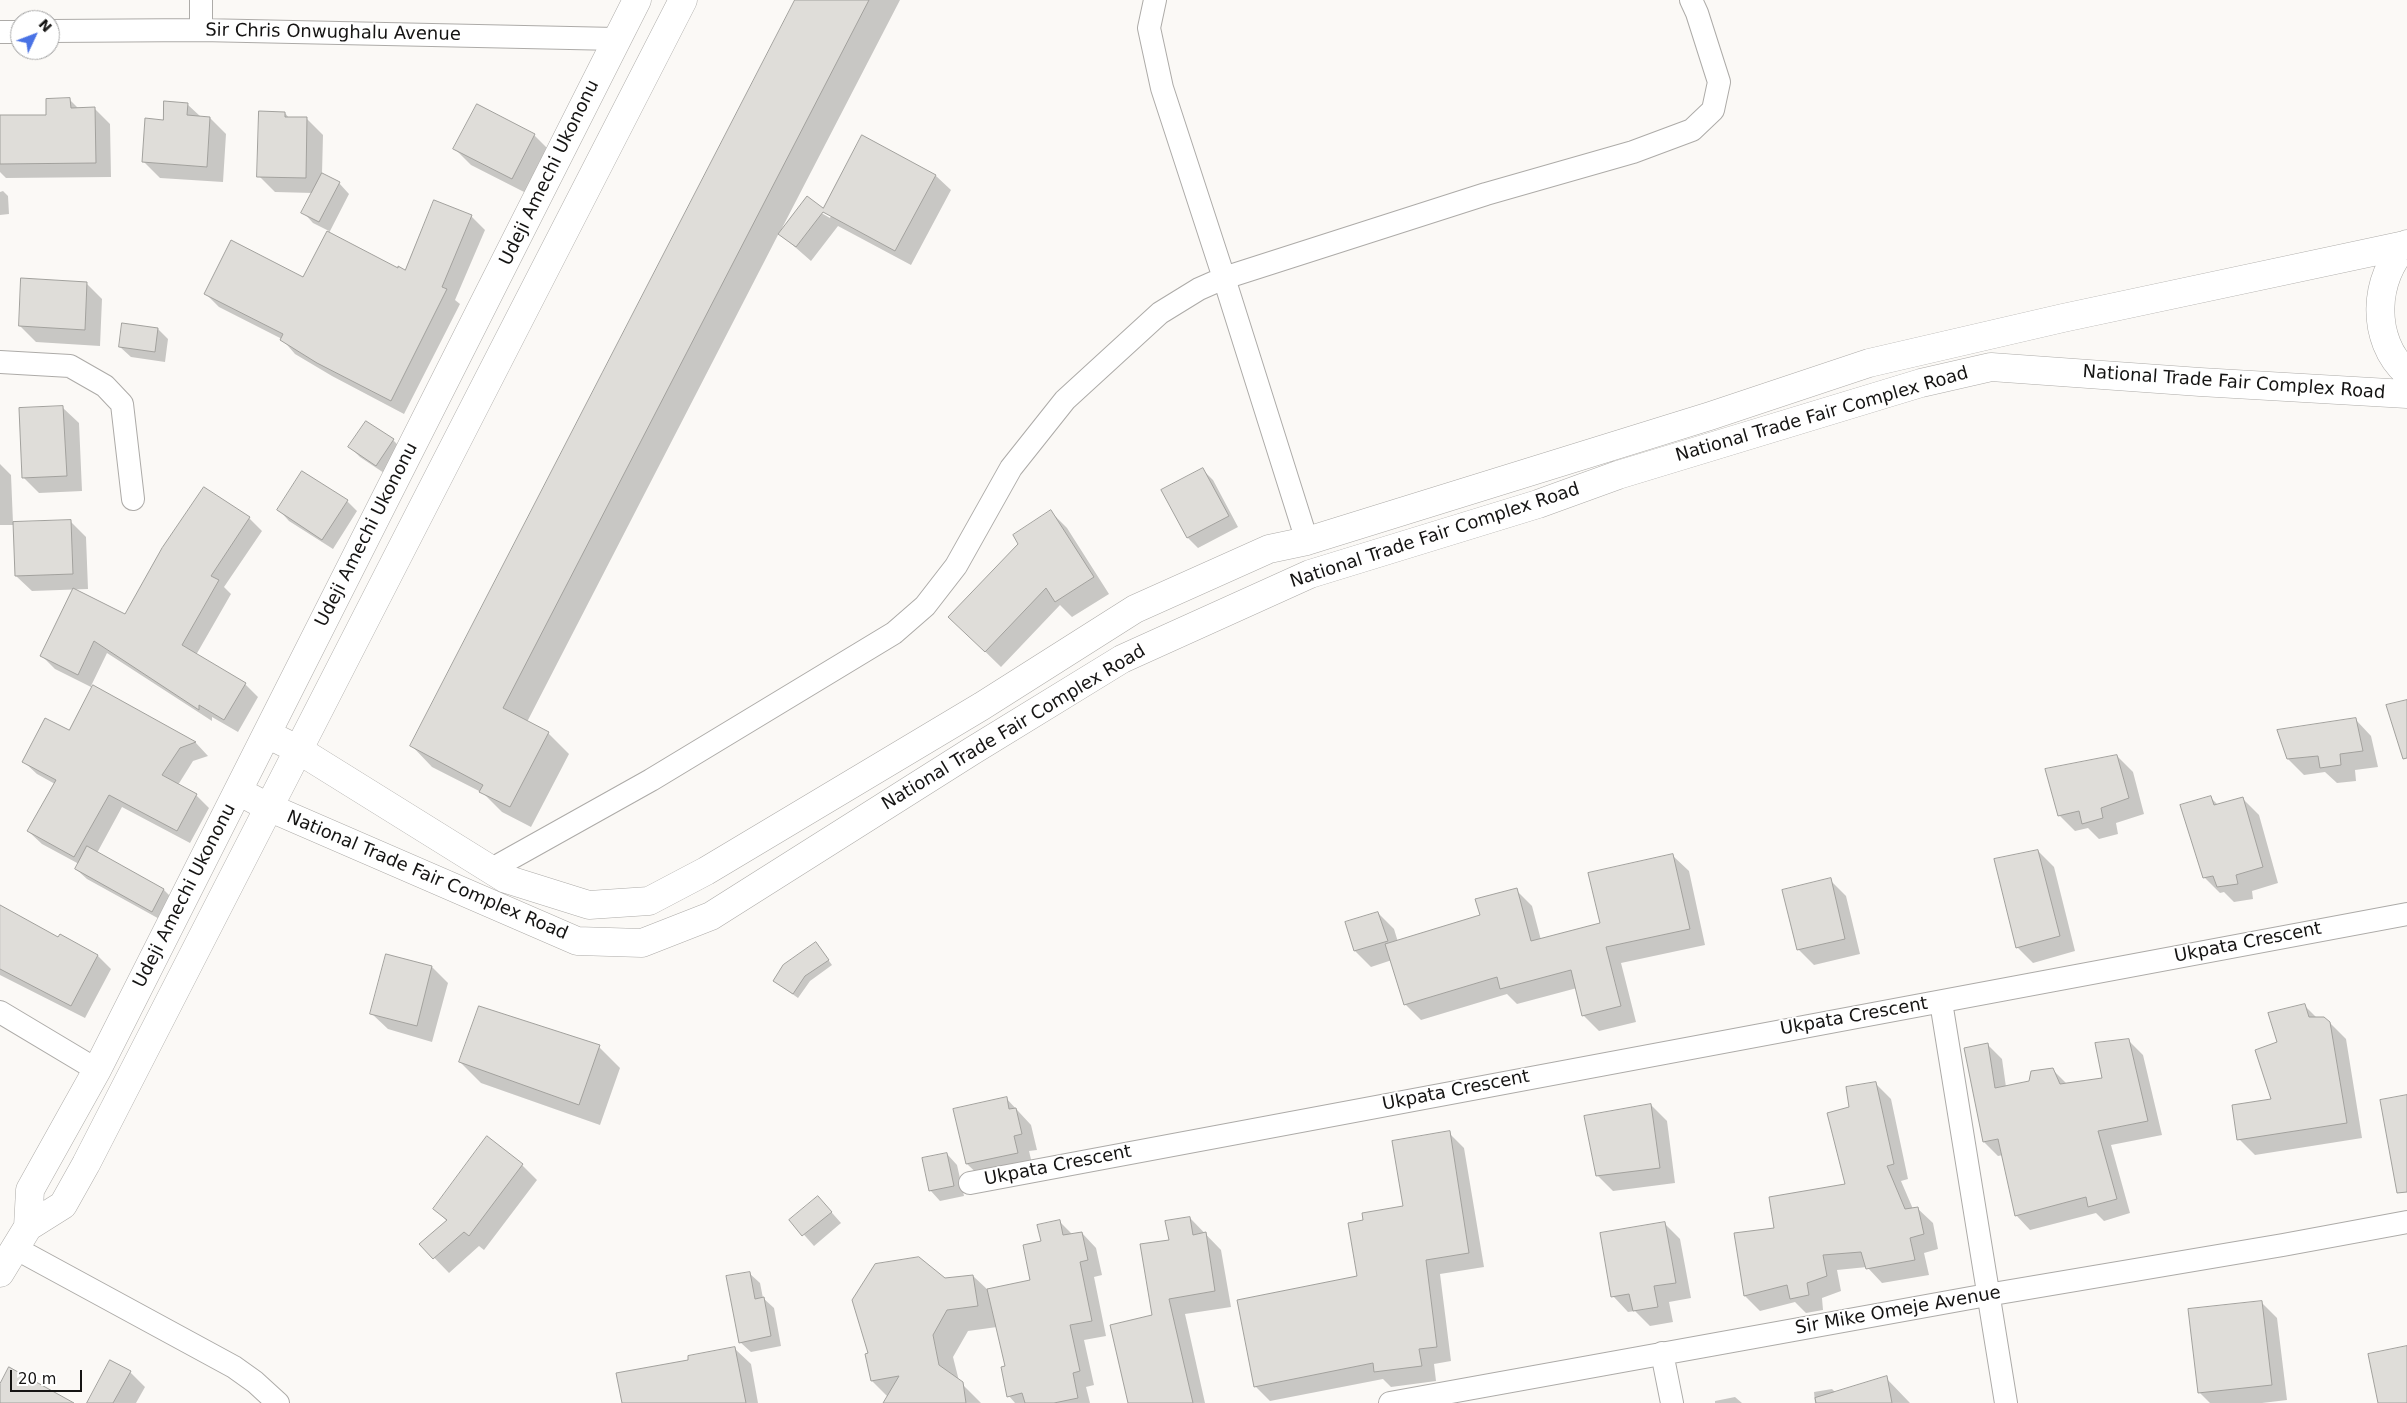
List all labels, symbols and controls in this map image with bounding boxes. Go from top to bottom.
north arrow [10,10,60,60]
text: N [35,16,55,35]
street label: Sir Chris Onwughalu Avenue [205,20,461,46]
street label: Udeji Amechi Ukononu [496,77,604,269]
street label: National Trade Fair Complex Road [2082,362,2386,404]
street label: National Trade Fair Complex Road [1673,363,1971,467]
street label: Udeji Amechi Ukononu [311,439,423,631]
street label: National Trade Fair Complex Road [1287,479,1583,593]
street label: National Trade Fair Complex Road [878,641,1150,815]
street label: Udeji Amechi Ukononu [129,800,241,992]
street label: National Trade Fair Complex Road [283,807,571,945]
street label: Ukpata Crescent [2173,918,2323,968]
street label: Ukpata Crescent [1779,993,1929,1041]
street label: Ukpata Crescent [1381,1066,1531,1116]
street label: Ukpata Crescent [983,1141,1133,1191]
street label: Sir Mike Omeje Avenue [1794,1282,2002,1340]
scale bar [12,1360,85,1392]
text: 20 m [18,1370,56,1388]

